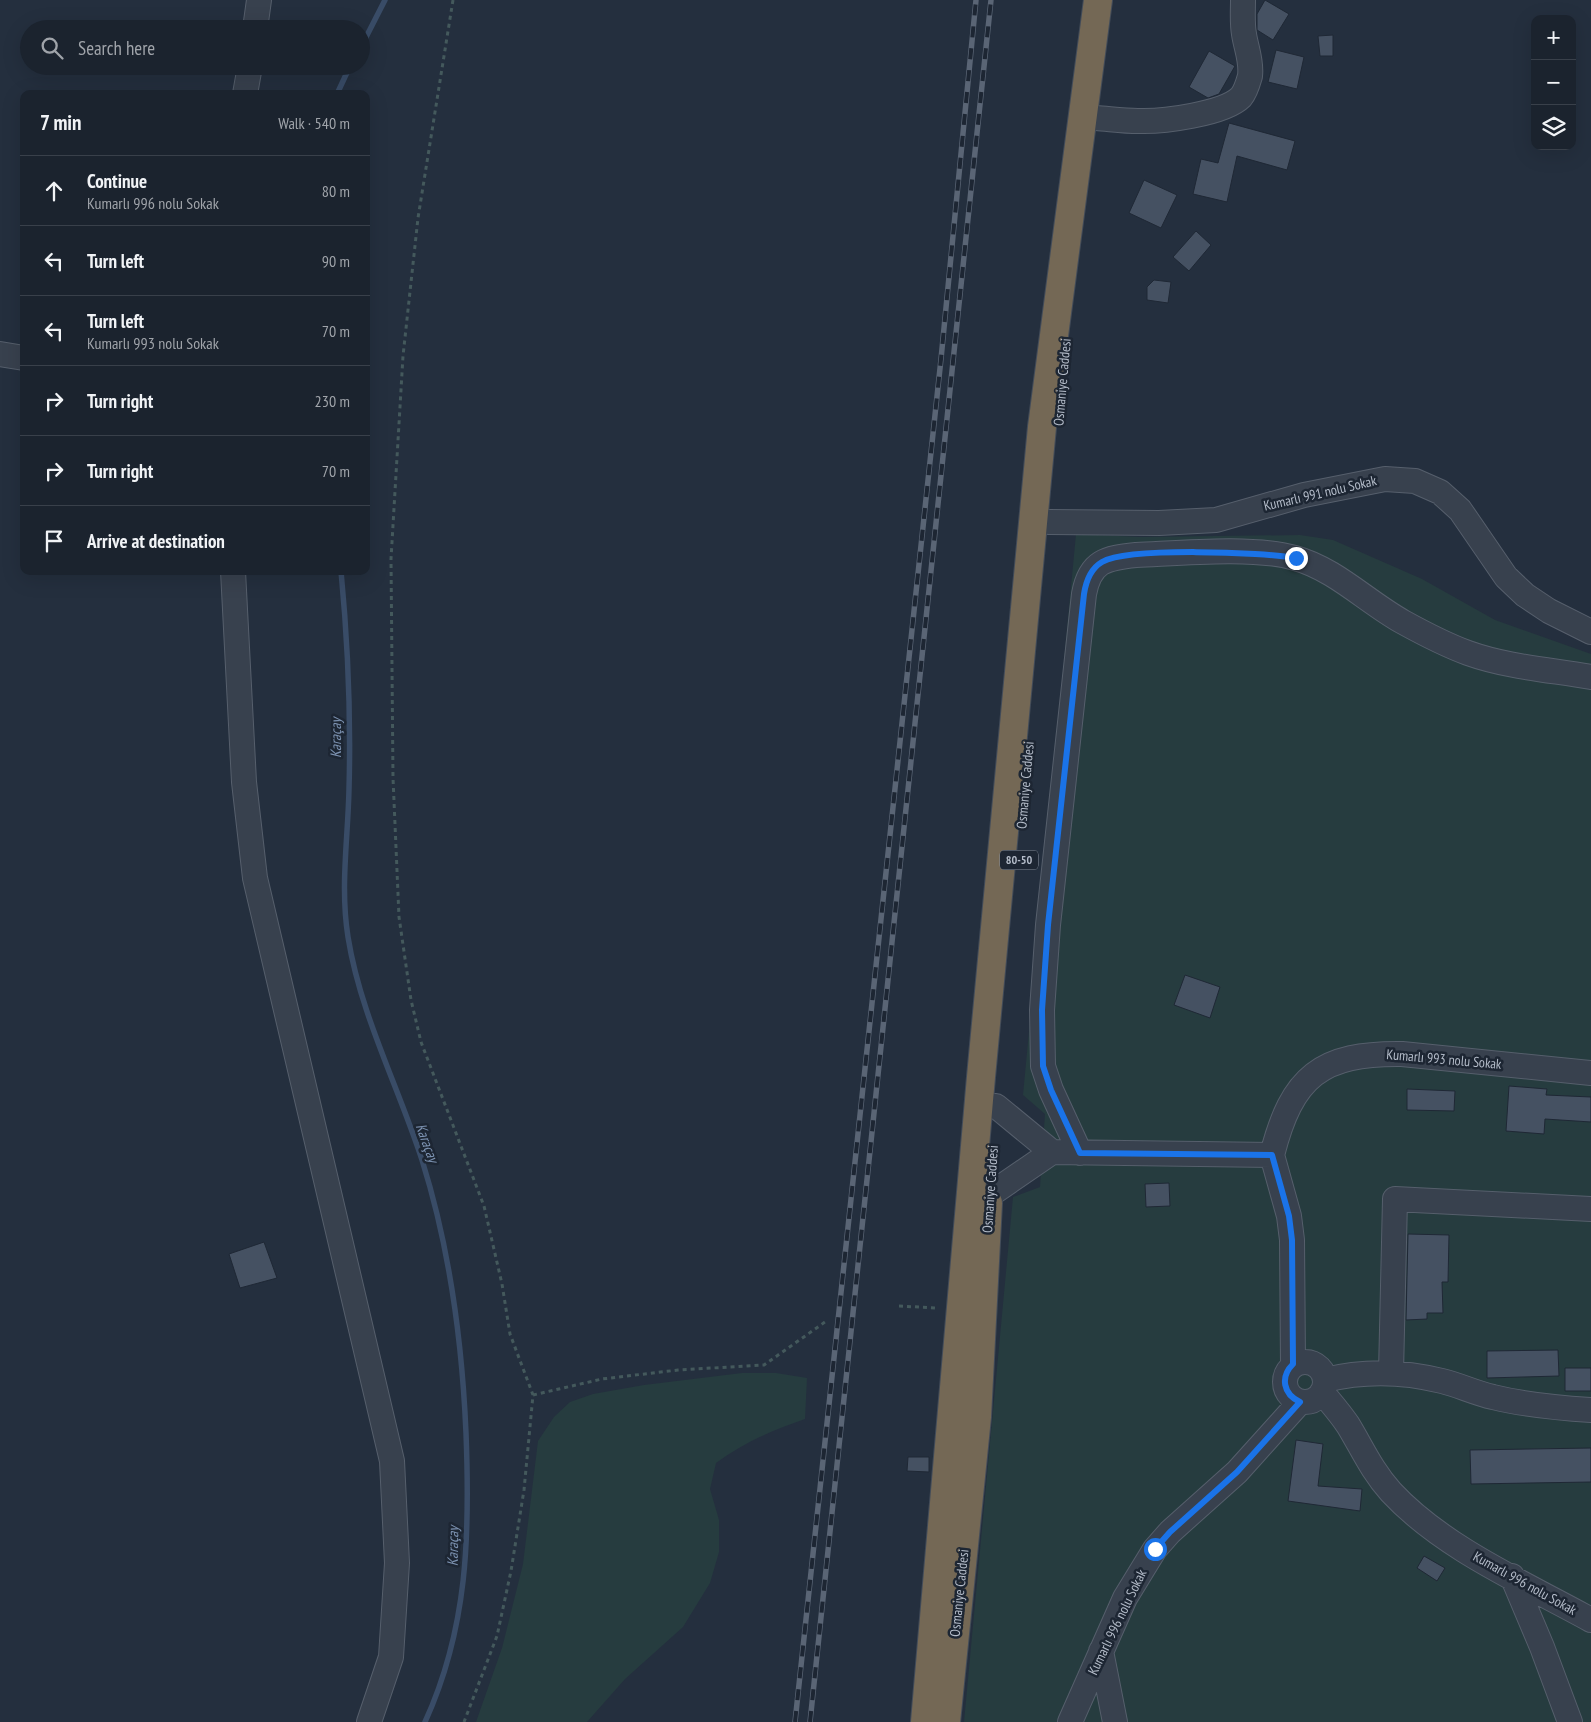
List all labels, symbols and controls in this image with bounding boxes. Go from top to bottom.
map controls [1531,15,1576,150]
button: + [1531,15,1576,60]
search box [20,20,370,75]
icon: search [38,34,66,62]
text: Search here [78,36,155,60]
button: − [1531,60,1576,105]
button: layers [1531,105,1576,150]
text: 7 min [40,109,82,136]
text: Walk · 540 m [278,113,350,133]
text: Continue [87,169,147,193]
icon: ahead [40,177,68,205]
text: 80 m [322,181,350,201]
text: Kumarlı 996 nolu Sokak [87,193,219,213]
icon: left [40,247,68,275]
text: Turn left [87,249,144,273]
text: 90 m [322,251,350,271]
text: Turn left [87,309,144,333]
icon: left [40,317,68,345]
text: 70 m [322,321,350,341]
text: Kumarlı 993 nolu Sokak [87,333,219,353]
street label: Osmaniye Caddesi [1049,337,1075,427]
icon: right [40,387,68,415]
text: Turn right [87,389,153,413]
text: 230 m [315,391,350,411]
icon: right [40,457,68,485]
text: Turn right [87,459,153,483]
text: 70 m [322,461,350,481]
street label: Kumarlı 991 nolu Sokak [1262,471,1379,515]
icon: arrive [40,527,68,555]
text: Arrive at destination [87,529,225,553]
route end [1285,547,1308,570]
water label: Karaçay [326,716,345,758]
street label: Osmaniye Caddesi [1012,740,1038,830]
road number: 80-50 [1000,850,1038,870]
street label: Kumarlı 993 nolu Sokak [1386,1045,1503,1073]
water label: Karaçay [412,1121,444,1167]
street label: Osmaniye Caddesi [978,1145,1002,1233]
water label: Karaçay [443,1523,462,1566]
route start [1144,1538,1167,1561]
street label: Kumarlı 996 nolu Sokak [1470,1547,1580,1619]
street label: Osmaniye Caddesi [945,1548,973,1638]
street label: Kumarlı 996 nolu Sokak [1084,1566,1151,1678]

